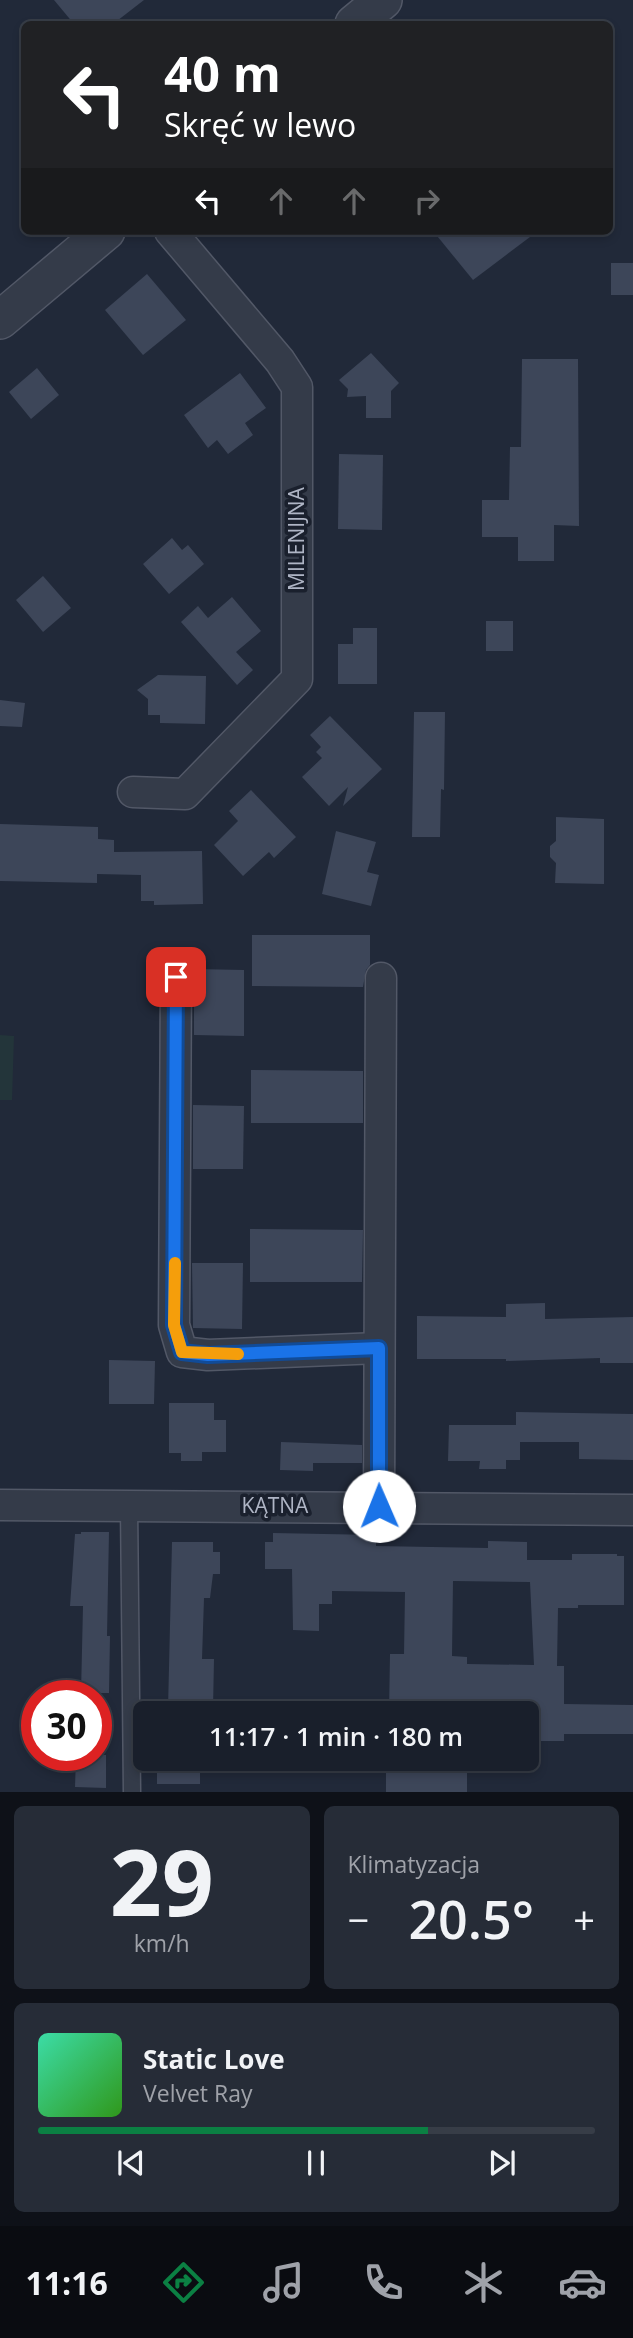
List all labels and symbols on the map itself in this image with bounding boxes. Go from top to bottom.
street label: MILENIJNA [282,486,310,591]
pin [146,947,206,1007]
position arrow [342,1469,416,1543]
street label: KĄTNA [242,1491,309,1519]
speed limit sign: 30 [21,1680,112,1771]

